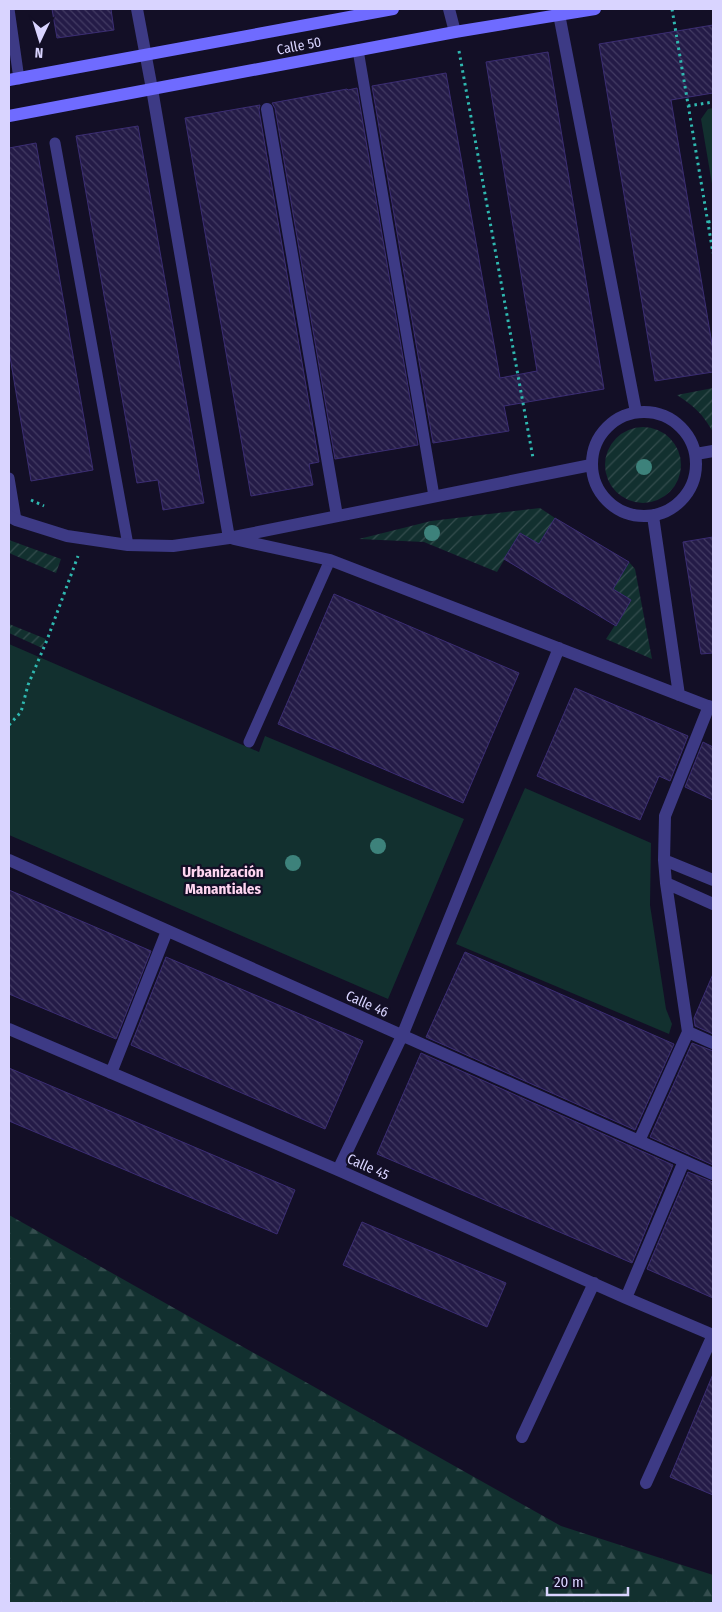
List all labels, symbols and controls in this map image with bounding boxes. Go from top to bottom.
north arrow [15,15,65,65]
street label: Calle 50 [275,33,323,59]
text: N [34,44,44,61]
district label: Urbanización Manantiales [182,863,264,898]
street label: Calle 46 [343,987,391,1021]
street label: Calle 45 [344,1150,392,1184]
scale bar [547,1564,628,1596]
text: 20 m [554,1573,584,1591]

